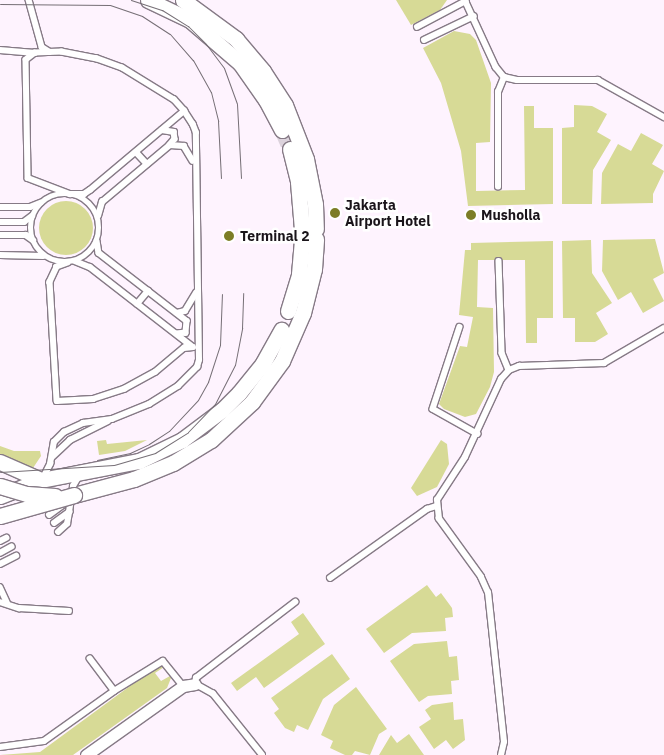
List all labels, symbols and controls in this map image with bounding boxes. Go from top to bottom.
place label: Jakarta Airport Hotel [345,197,430,230]
marker: Jakarta Airport Hotel [329,207,341,219]
place label: Musholla [481,207,540,223]
marker: Musholla [465,209,477,221]
place label: Terminal 2 [240,228,310,244]
marker: Terminal 2 [222,229,236,243]

